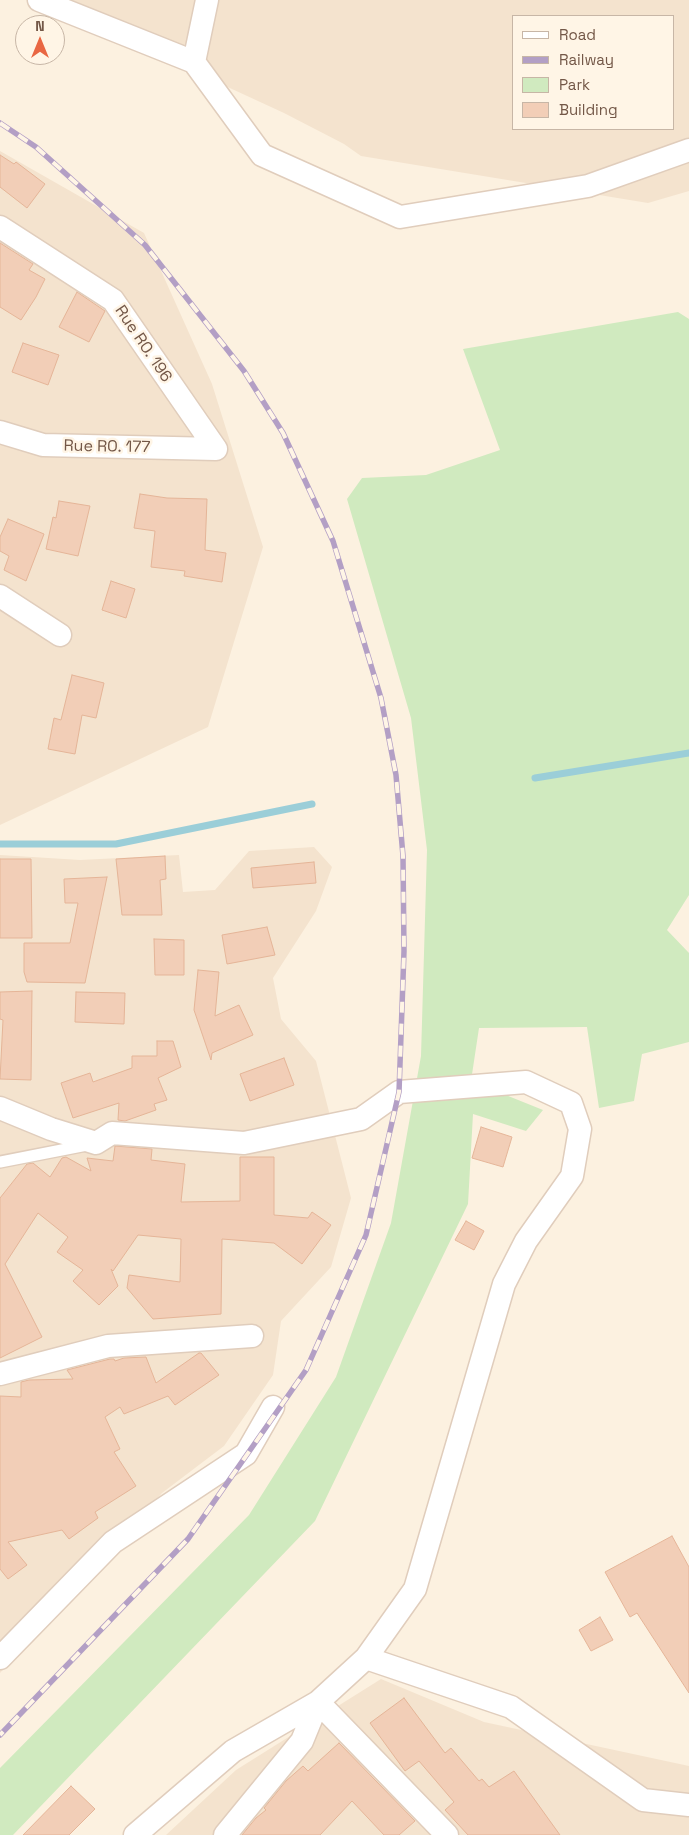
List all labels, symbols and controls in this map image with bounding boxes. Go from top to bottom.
north arrow [15,15,65,65]
legend [512,15,674,130]
text: N [35,17,45,35]
text: Road [559,25,596,44]
text: Railway [559,50,614,69]
text: Park [559,75,590,94]
text: Building [559,100,618,119]
street label: Rue RO. 196 [110,302,176,386]
street label: Rue RO. 177 [63,437,151,457]

